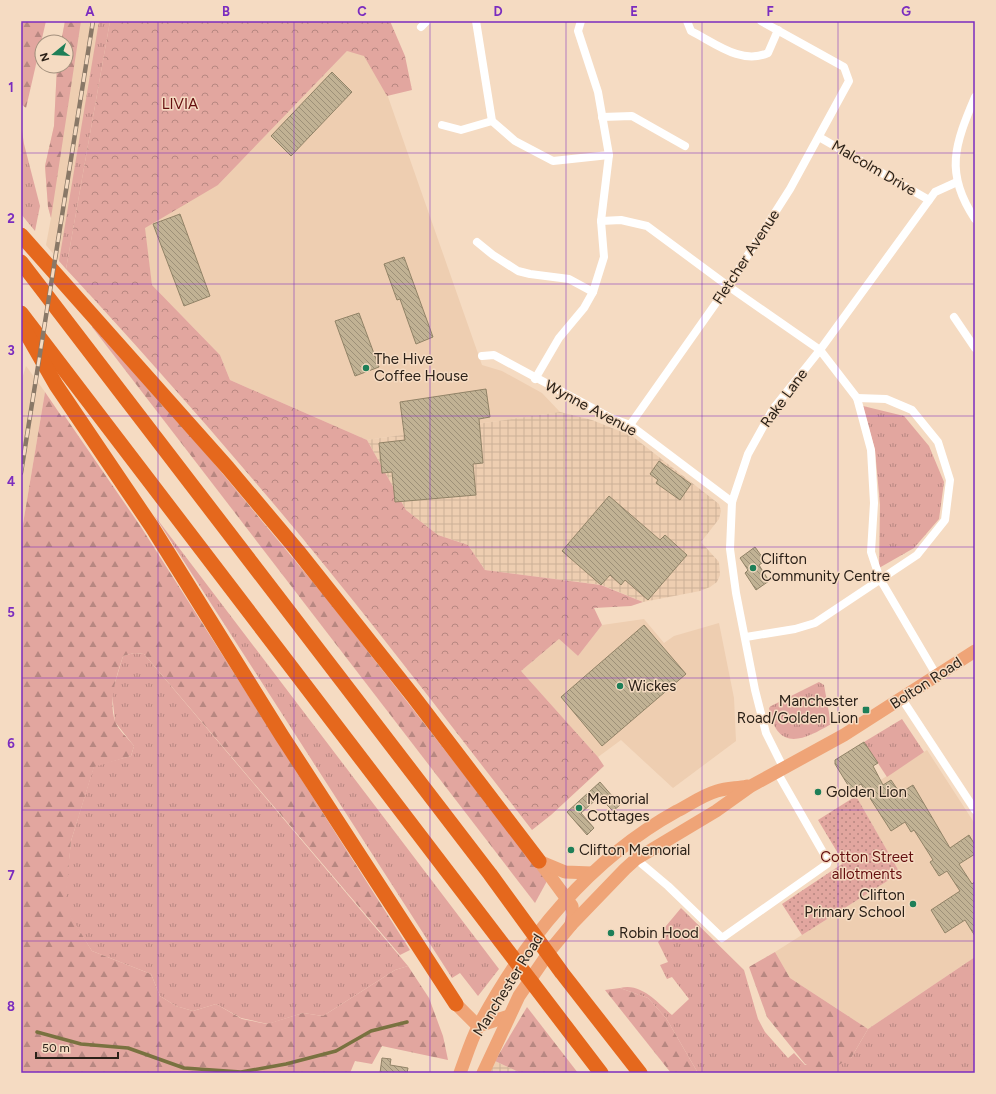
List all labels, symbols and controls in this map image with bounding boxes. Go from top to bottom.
text: A [85,4,95,19]
text: B [222,4,230,19]
text: C [357,4,367,19]
text: D [493,4,503,19]
text: E [630,4,638,19]
text: F [766,4,774,19]
text: G [901,4,911,19]
north arrow [34,34,74,74]
text: N [37,51,52,63]
text: 1 [8,80,14,95]
park label: LIVIA [162,95,198,113]
street label: Malcolm Drive [828,136,920,200]
street label: Fletcher Avenue [709,206,783,308]
text: 2 [7,211,15,226]
text: 3 [7,343,15,358]
place label: The Hive Coffee House [374,350,468,385]
marker: The Hive Coffee House [361,363,371,373]
street label: Rake Lane [757,365,811,431]
street label: Wynne Avenue [542,376,640,440]
text: 4 [7,474,15,489]
place label: Clifton Community Centre [761,550,890,585]
marker: Clifton Community Centre [748,563,758,573]
text: 5 [7,605,15,620]
street label: Bolton Road [887,653,965,713]
place label: Wickes [628,677,676,695]
marker: Wickes [615,681,625,691]
place label: Manchester Road/Golden Lion [737,692,858,727]
marker: Manchester Road/Golden Lion [861,705,871,715]
text: 6 [7,736,15,751]
place label: Golden Lion [826,783,907,801]
marker: Golden Lion [813,787,823,797]
place label: Memorial Cottages [587,790,649,825]
marker: Memorial Cottages [574,803,584,813]
place label: Clifton Memorial [579,841,690,859]
marker: Clifton Memorial [566,845,576,855]
park label: Cotton Street allotments [820,848,914,883]
text: 7 [7,868,15,883]
place label: Clifton Primary School [804,886,905,921]
marker: Clifton Primary School [908,899,918,909]
place label: Robin Hood [619,924,699,942]
marker: Robin Hood [606,928,616,938]
street label: Manchester Road [469,930,547,1040]
text: 8 [7,999,15,1014]
scale bar [36,1034,118,1060]
text: 50 m [42,1041,70,1055]

